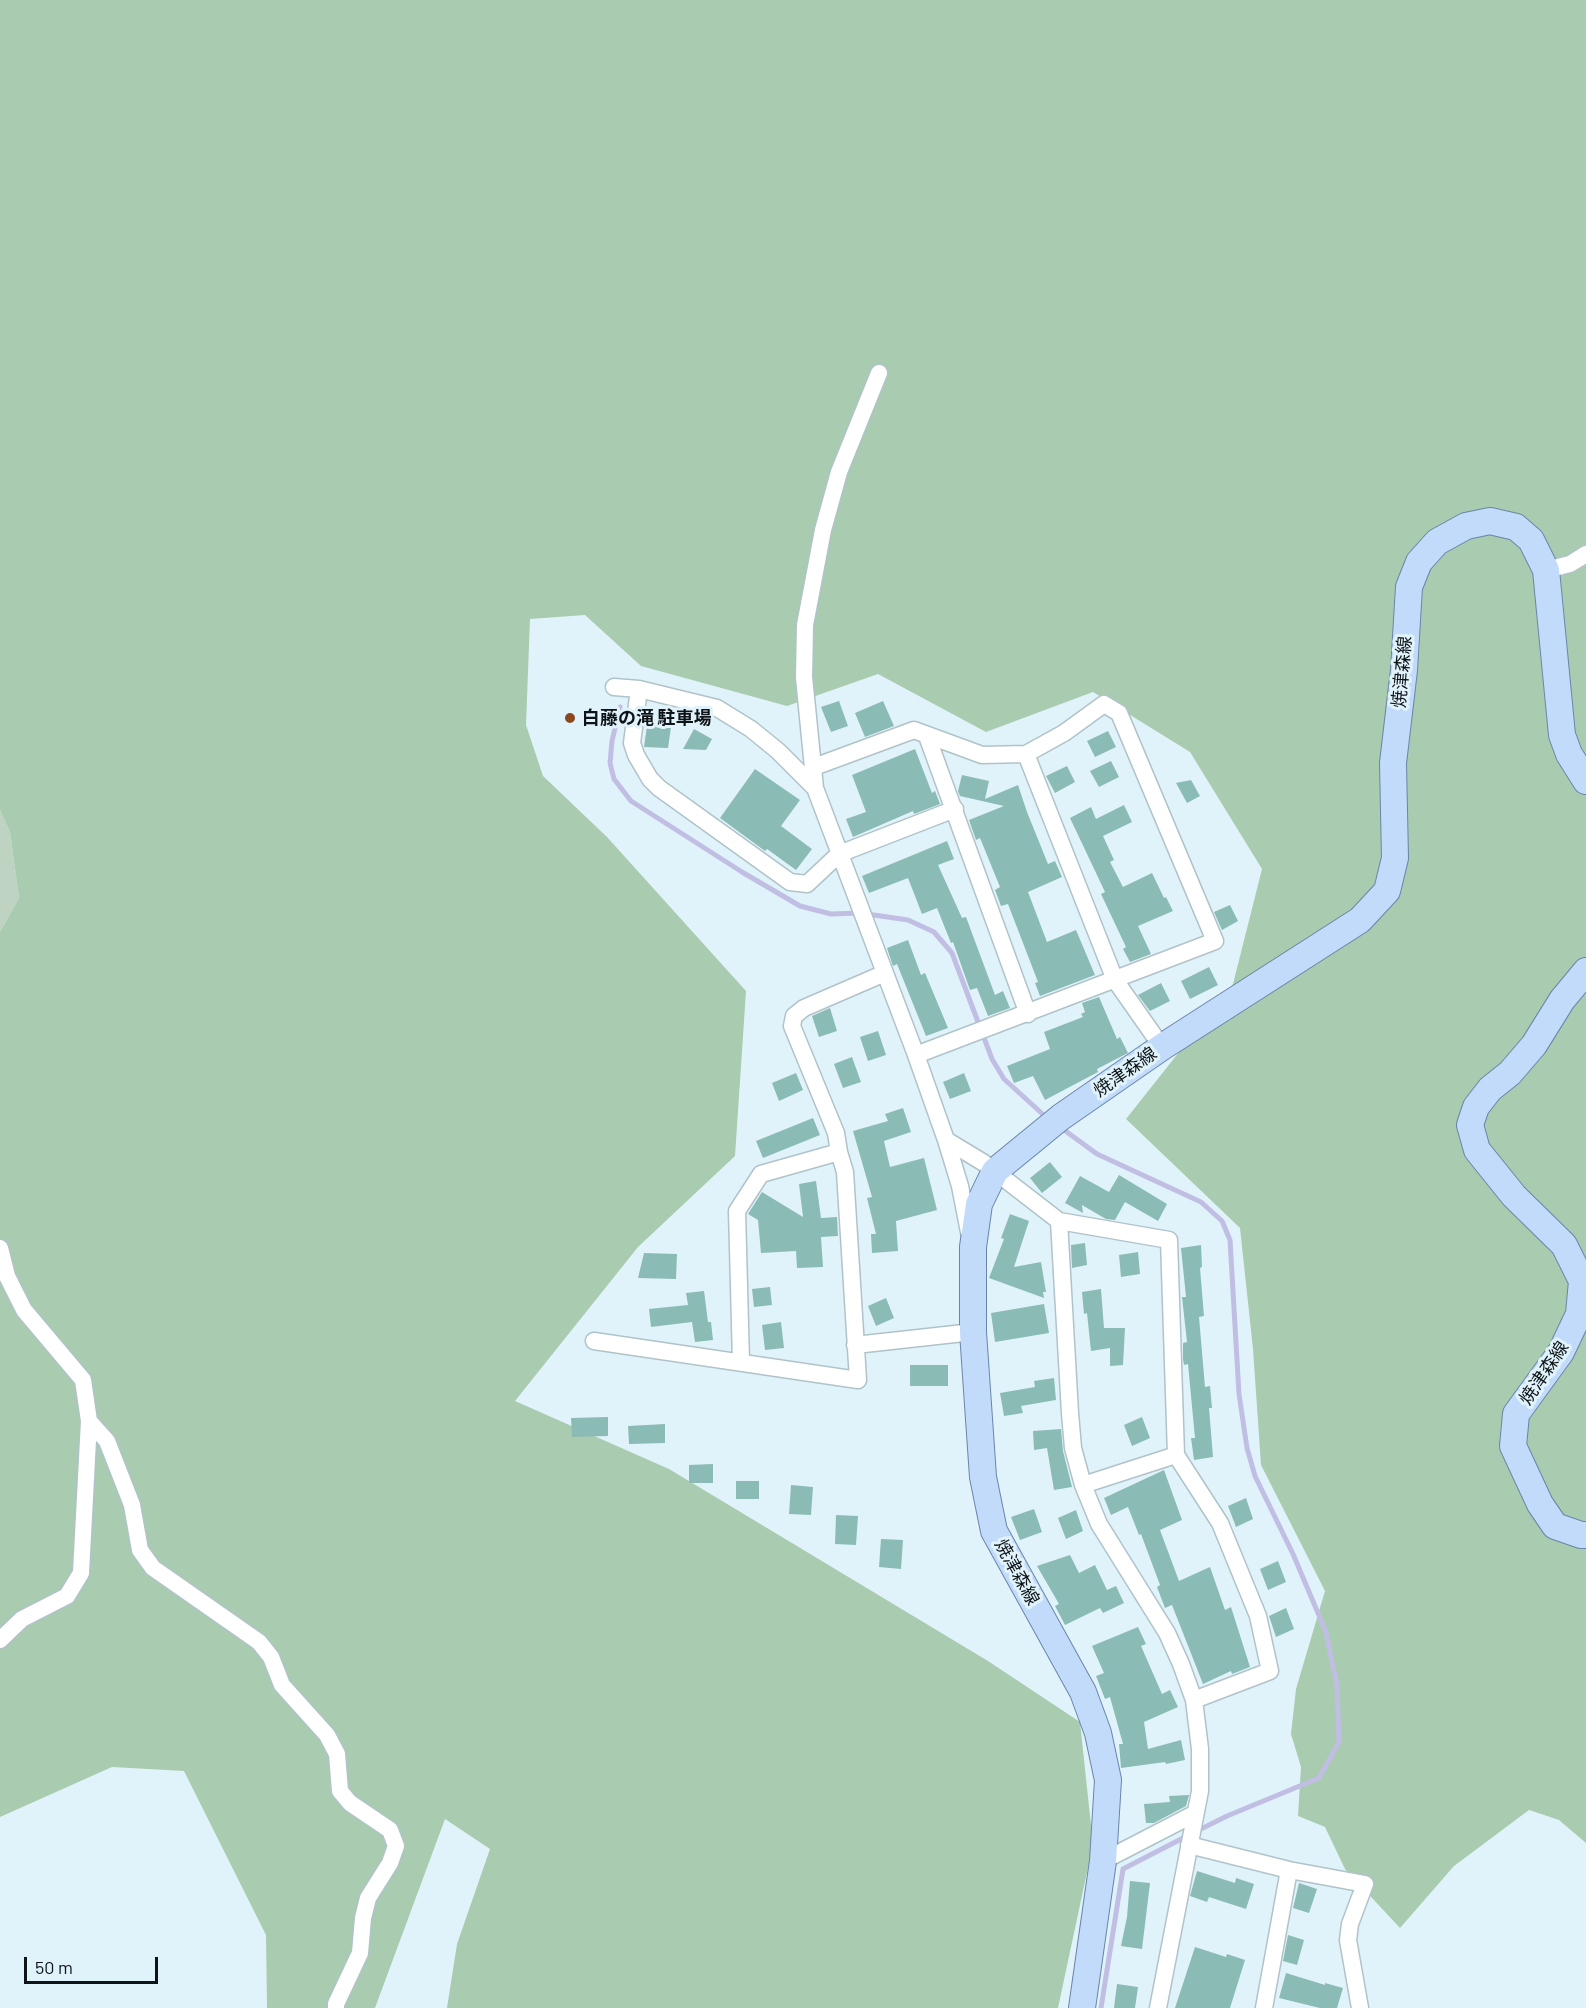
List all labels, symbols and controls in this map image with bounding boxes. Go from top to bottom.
street label: 焼津森線 [1388,635,1416,709]
place label: 白藤の滝 駐車場 [582,707,712,729]
marker: 白藤の滝 駐車場 [563,711,577,725]
street label: 焼津森線 [1089,1043,1161,1101]
street label: 焼津森線 [1515,1337,1573,1409]
street label: 焼津森線 [990,1535,1044,1609]
scale bar [27,1945,160,1983]
text: 50 m [35,1956,73,1978]

